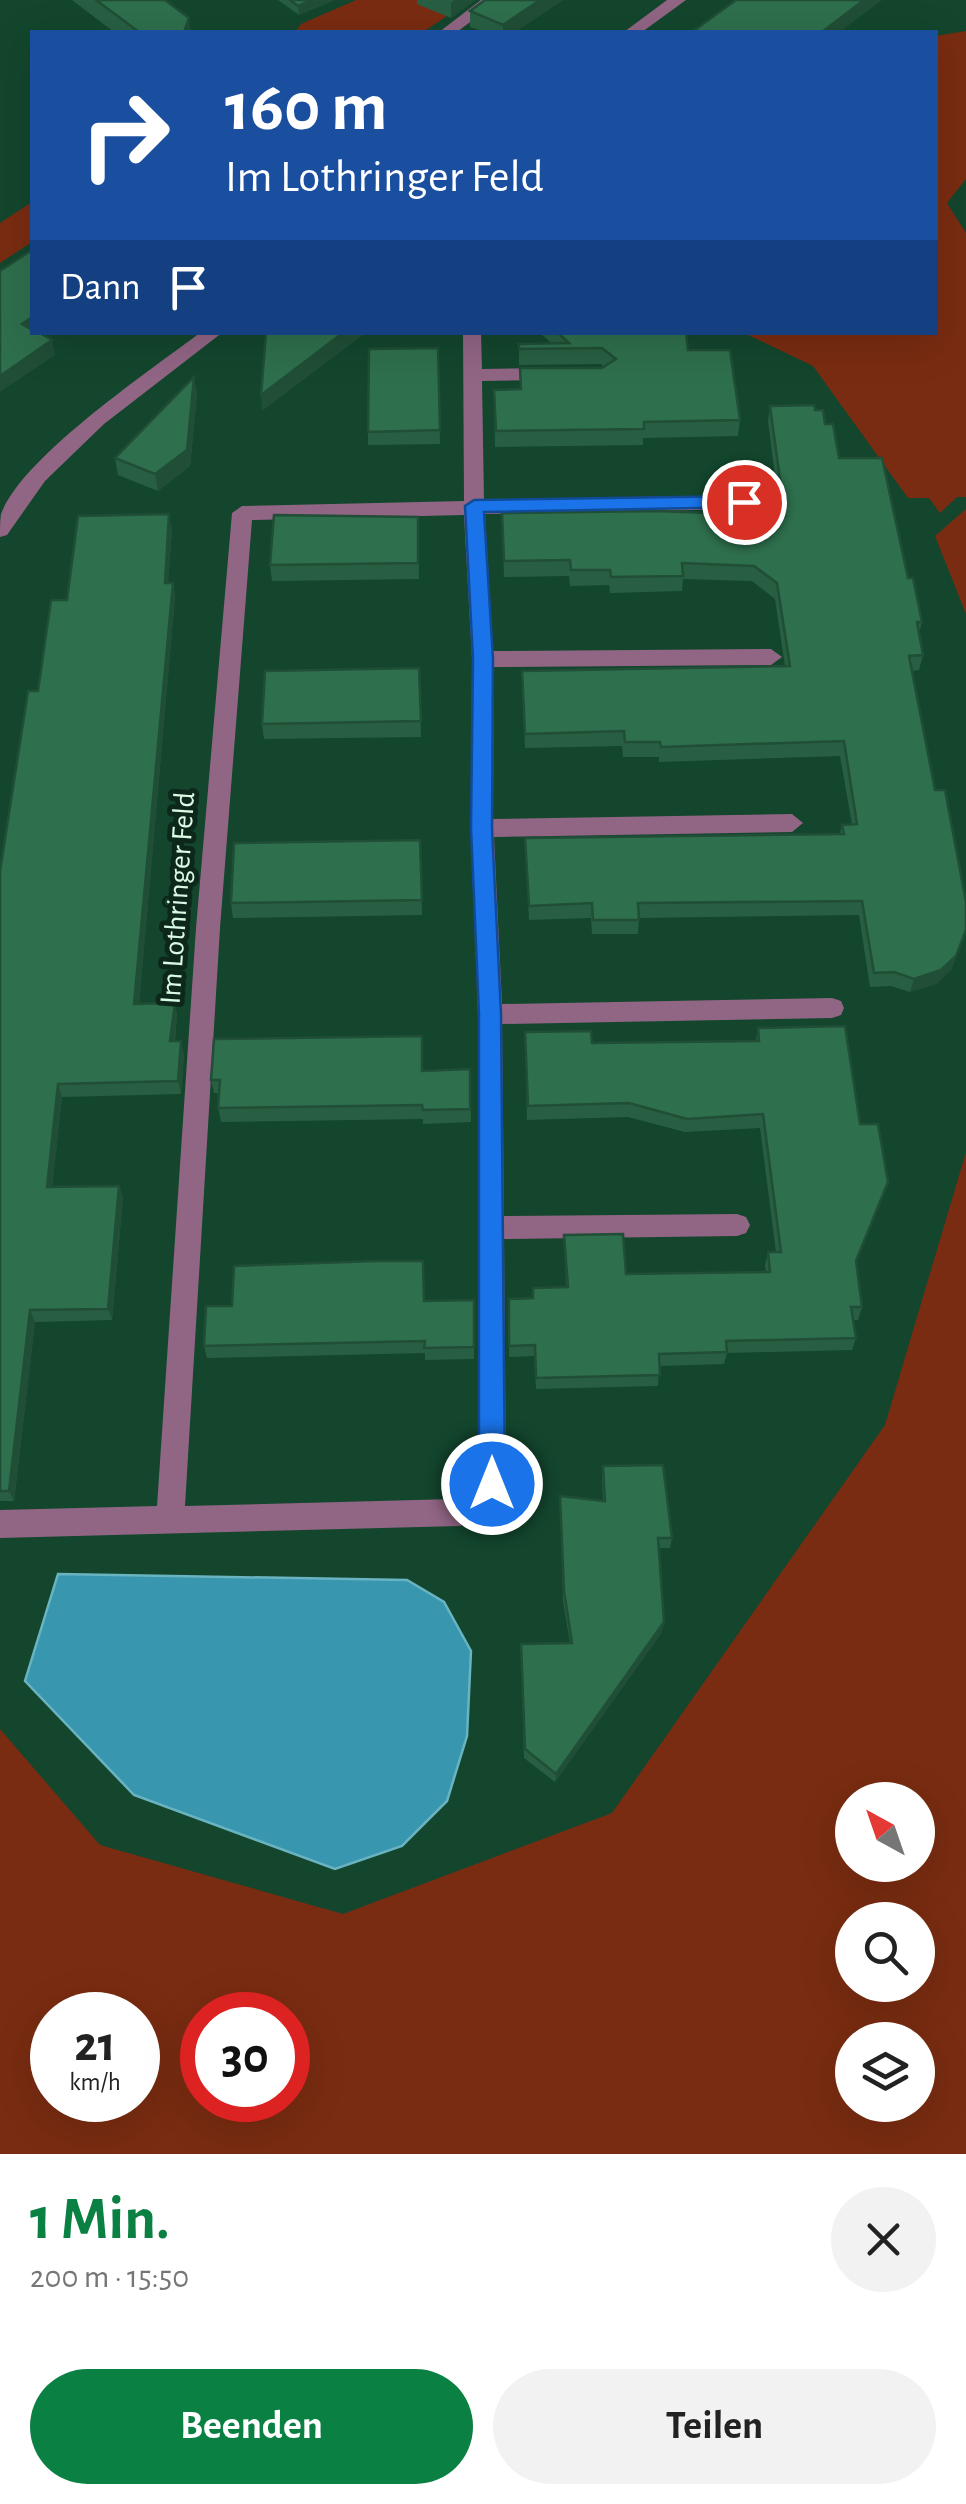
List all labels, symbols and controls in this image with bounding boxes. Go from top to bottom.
icon: right [60,70,190,200]
text: 160 m [225,73,388,143]
text: Im Lothringer Feld [225,155,544,200]
icon: arrive [161,260,216,315]
text: Dann [60,269,141,307]
pin [702,460,787,545]
icon: arrive [717,475,772,530]
street label: Im Lothringer Feld [156,791,200,1005]
position arrow [440,1432,544,1536]
north arrow [835,1782,935,1882]
map controls [835,1782,935,2122]
button: search [835,1902,935,2002]
speed limit sign: 30 [180,1992,310,2122]
text: 21 [74,2020,116,2070]
button: layers [835,2022,935,2122]
text: km/h [69,2070,121,2095]
button: close [831,2187,936,2292]
text: 1 Min. [30,2190,170,2250]
text: 200 m · 15:50 [30,2261,189,2293]
button: Beenden [30,2369,473,2484]
button: Teilen [493,2369,936,2484]

